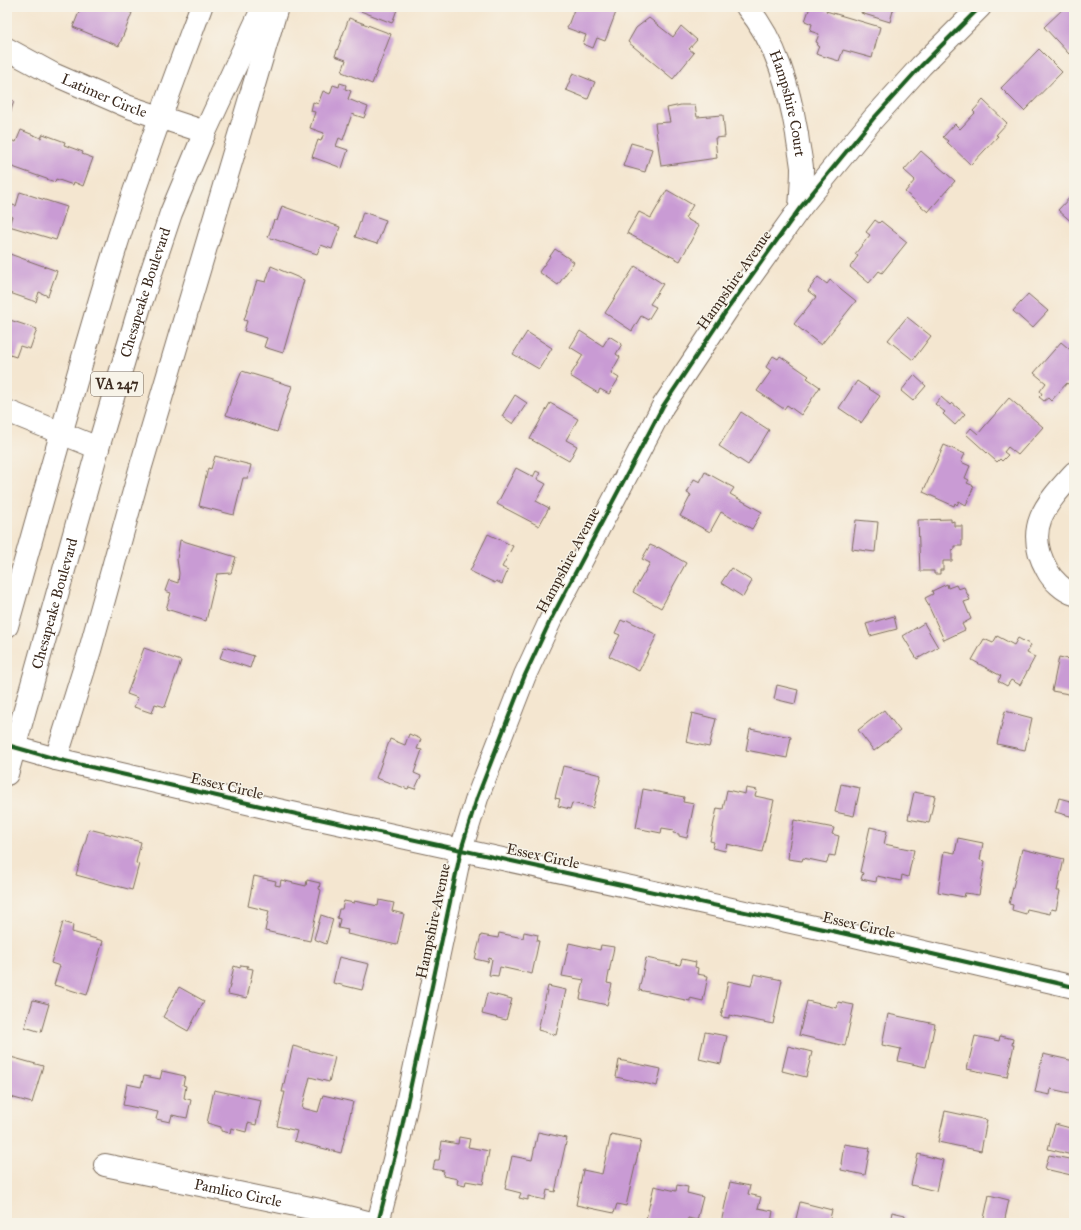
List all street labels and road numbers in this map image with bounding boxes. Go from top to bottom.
street label: Hampshire Court [765,47,809,159]
street label: Latimer Circle [59,70,149,121]
street label: Chesapeake Boulevard [116,225,175,360]
street label: Hampshire Avenue [693,227,775,333]
road number: VA 247 [91,372,143,396]
street label: Hampshire Avenue [532,504,604,616]
street label: Chesapeake Boulevard [28,535,82,671]
street label: Essex Circle [189,769,265,803]
street label: Essex Circle [505,839,581,873]
street label: Hampshire Avenue [412,862,454,980]
street label: Essex Circle [821,908,897,942]
street label: Pamlico Circle [193,1175,284,1211]

